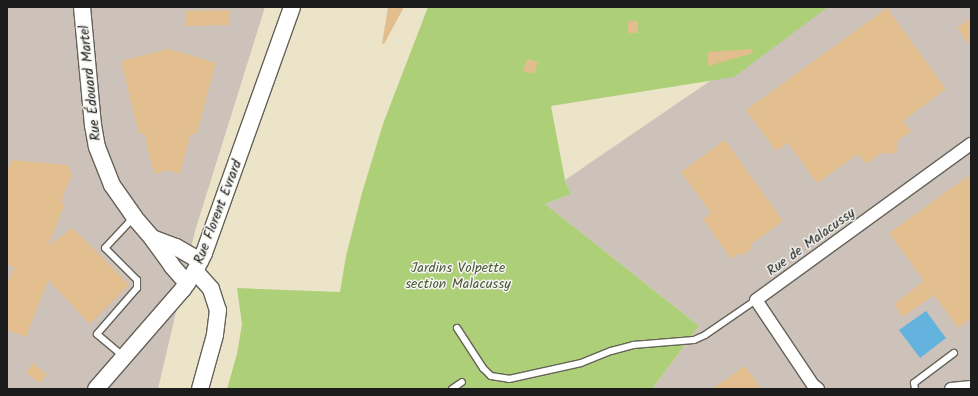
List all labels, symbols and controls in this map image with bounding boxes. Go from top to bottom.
street label: Rue Édouard Martel [76,24,104,142]
street label: Rue Florent Evrard [190,158,246,266]
street label: Rue de Malacussy [764,204,858,280]
park label: Jardins Volpette section Malacussy [405,260,511,292]

